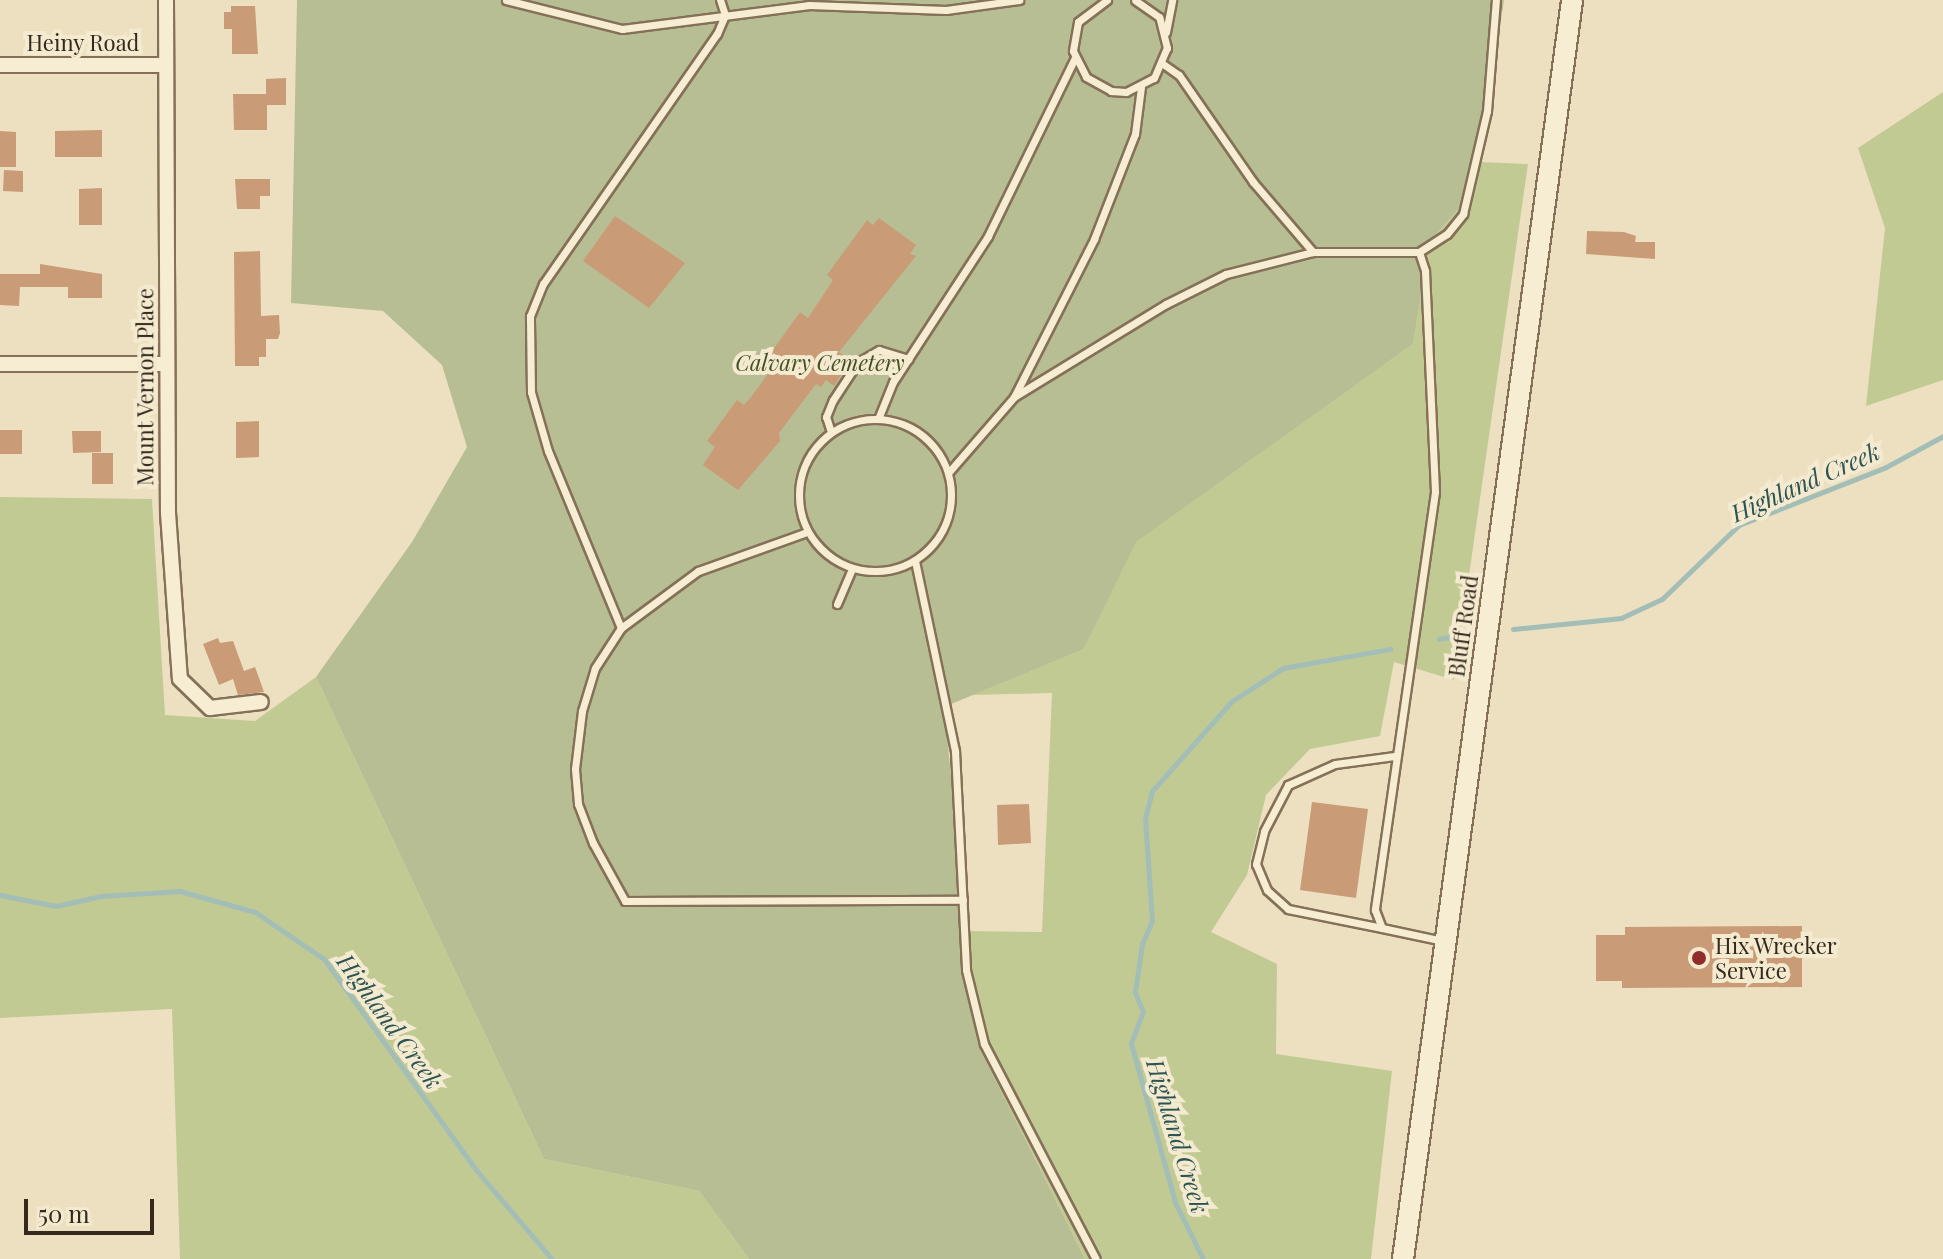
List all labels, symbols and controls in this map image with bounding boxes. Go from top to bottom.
street label: Heiny Road [26,30,140,56]
street label: Mount Vernon Place [132,287,158,487]
park label: Calvary Cemetery [735,350,905,376]
water label: Highland Creek [1726,436,1884,528]
street label: Bluff Road [1443,573,1483,679]
place label: Hix Wrecker Service [1715,932,1838,984]
water label: Highland Creek [331,948,449,1094]
marker: Hix Wrecker Service [1690,949,1708,967]
water label: Highland Creek [1141,1055,1215,1217]
scale bar [28,1183,158,1233]
text: 50 m [38,1197,90,1229]

